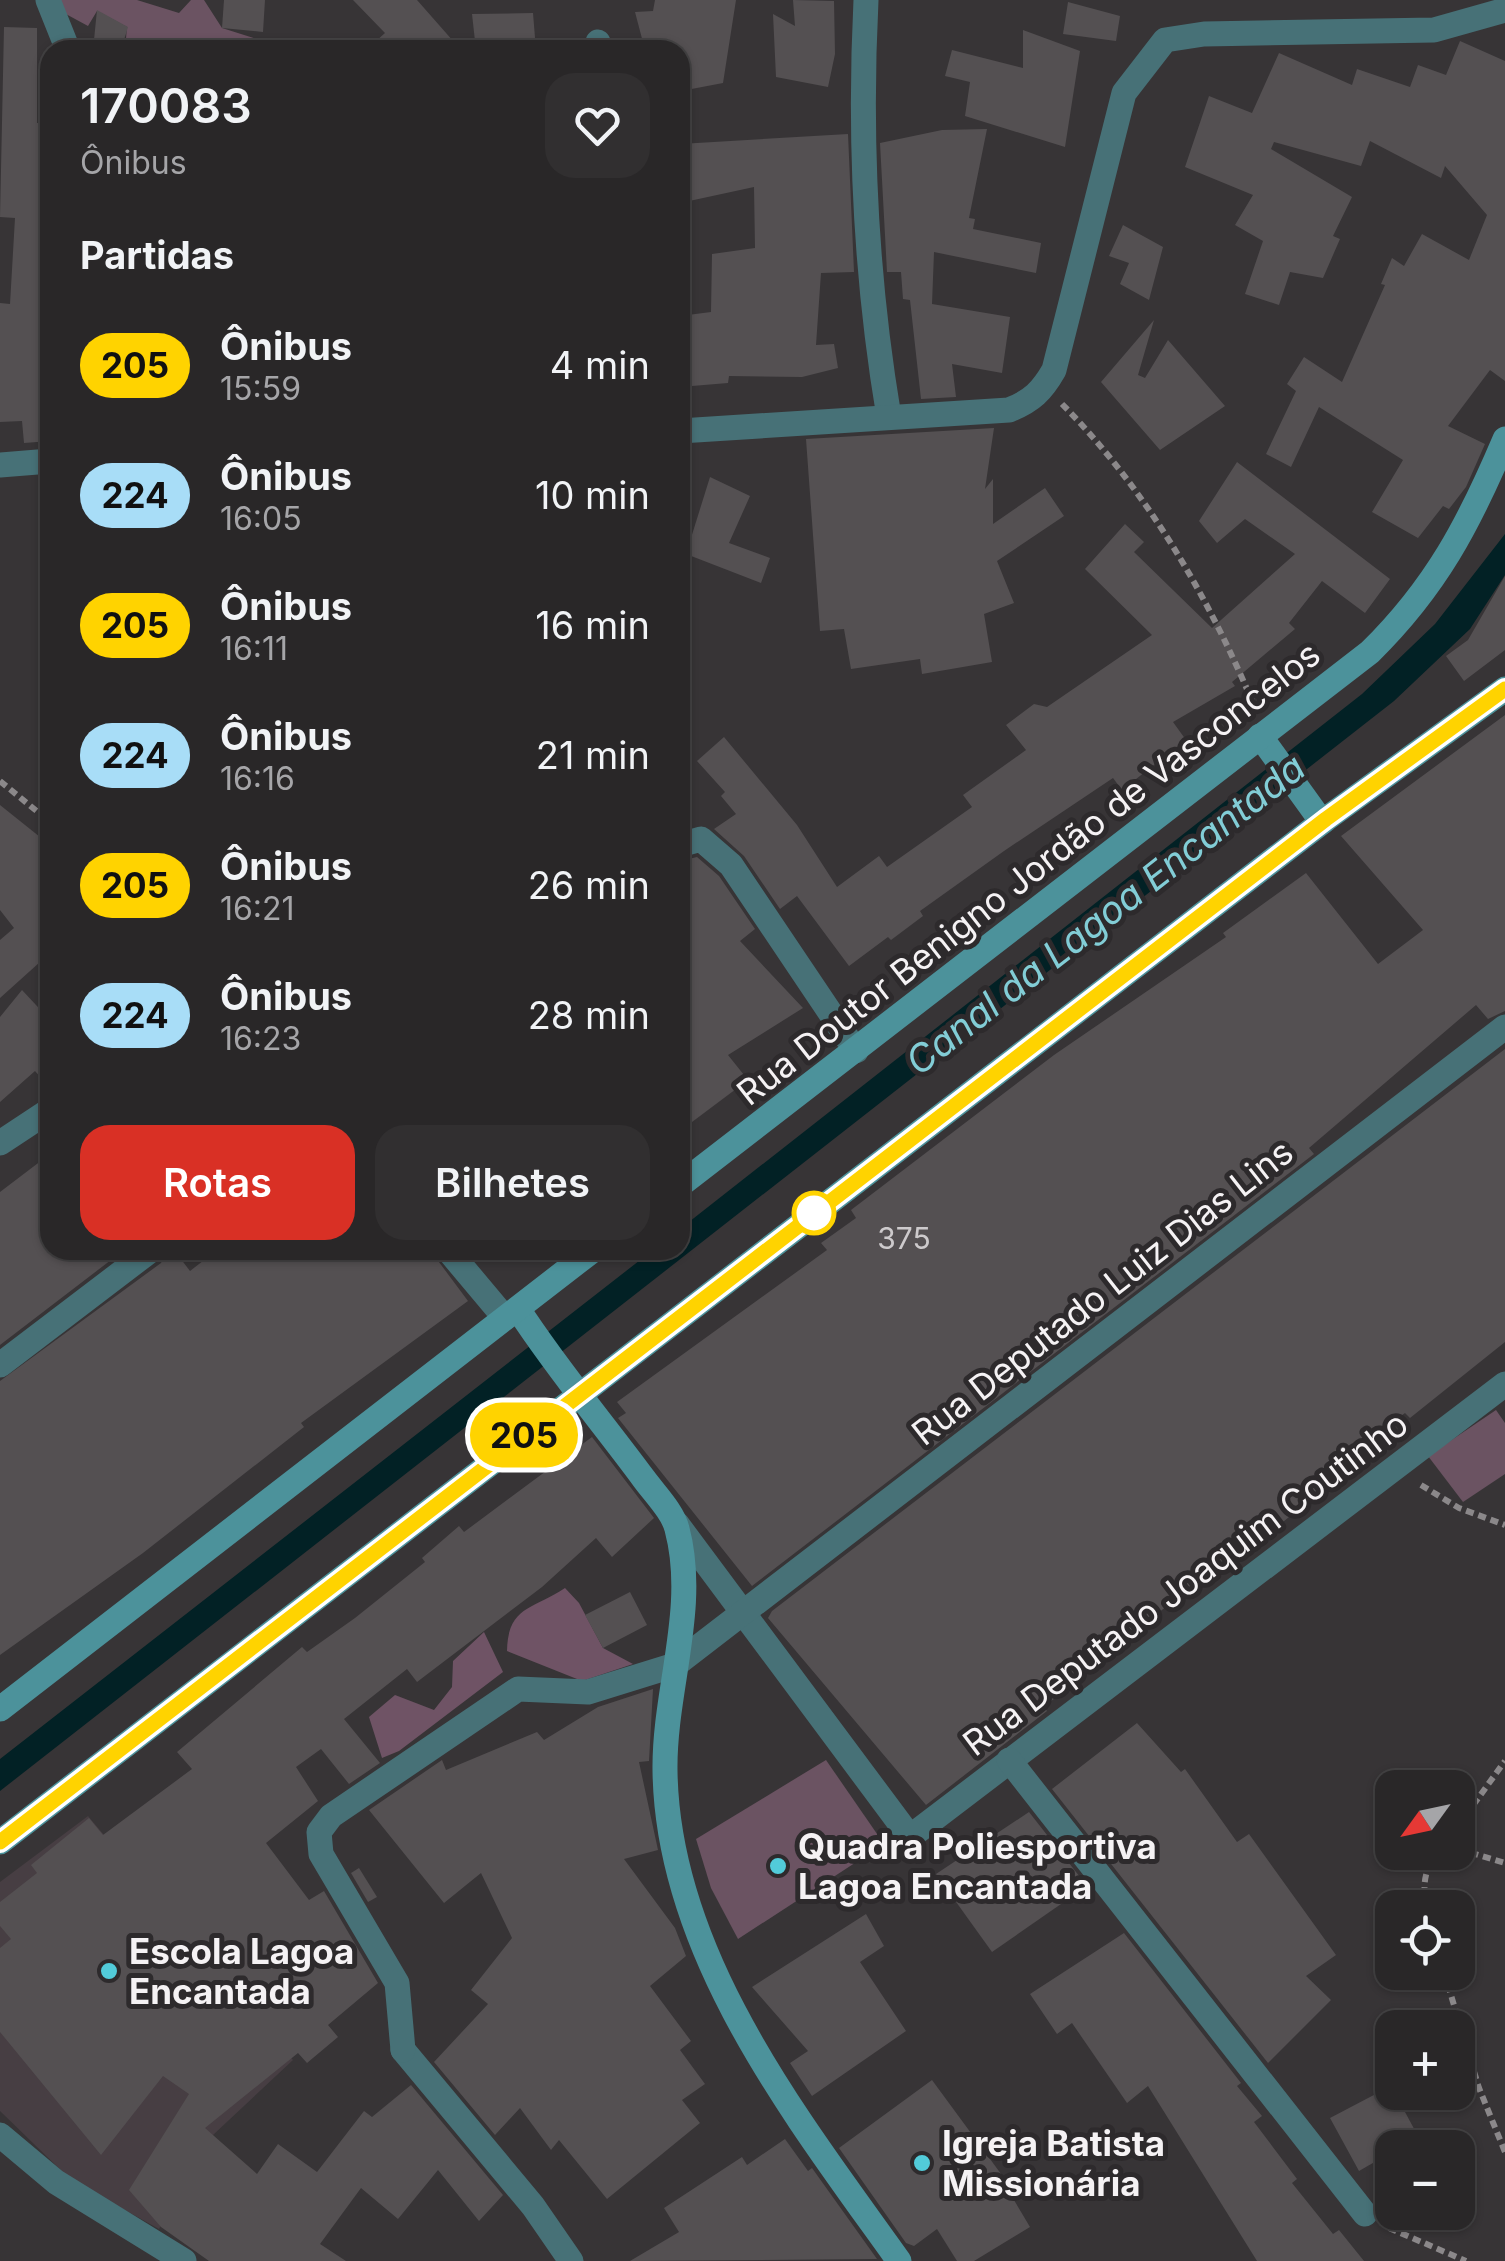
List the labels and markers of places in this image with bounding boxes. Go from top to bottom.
unlabelled marker [793,1192,835,1234]
place label: Quadra Poliesportiva Lagoa Encantada [798,1825,1157,1907]
marker: Quadra Poliesportiva Lagoa Encantada [767,1855,789,1877]
place label: Escola Lagoa Encantada [129,1930,354,2012]
marker: Escola Lagoa Encantada [98,1960,120,1982]
place label: Igreja Batista Missionária [942,2122,1165,2204]
marker: Igreja Batista Missionária [911,2152,933,2174]

